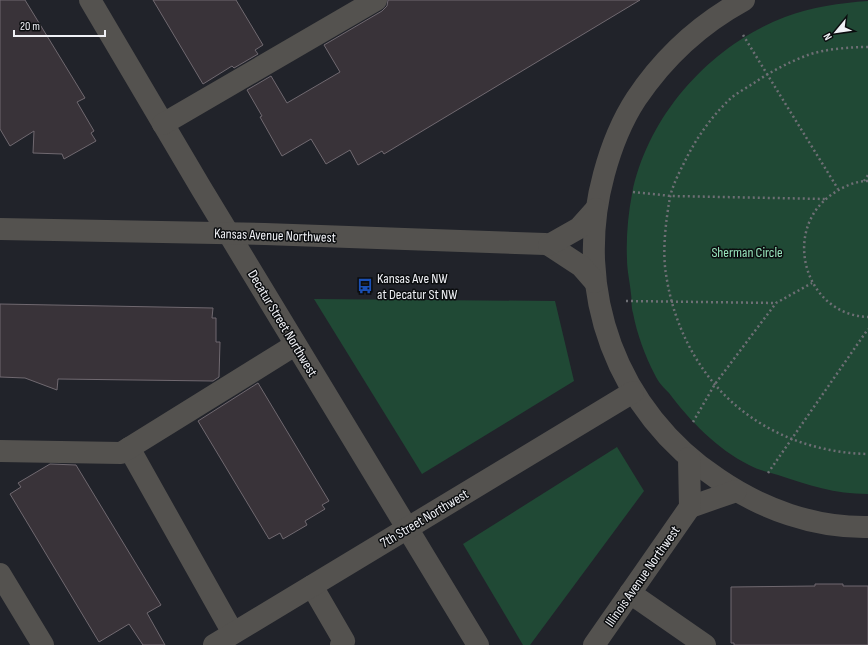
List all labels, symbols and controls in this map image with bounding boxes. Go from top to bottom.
scale bar [14,12,105,38]
north arrow [816,12,856,52]
text: 20 m [20,19,40,34]
text: N [821,31,835,42]
street label: Kansas Avenue Northwest [214,225,336,246]
park label: Sherman Circle [711,244,783,261]
street label: Decatur Street Northwest [244,267,321,380]
place label: Kansas Ave NW at Decatur St NW [377,270,457,303]
bus stop icon: Kansas Ave NW at Decatur St NW [356,277,374,295]
street label: 7th Street Northwest [377,485,472,551]
street label: Illinois Avenue Northwest [601,523,684,630]

